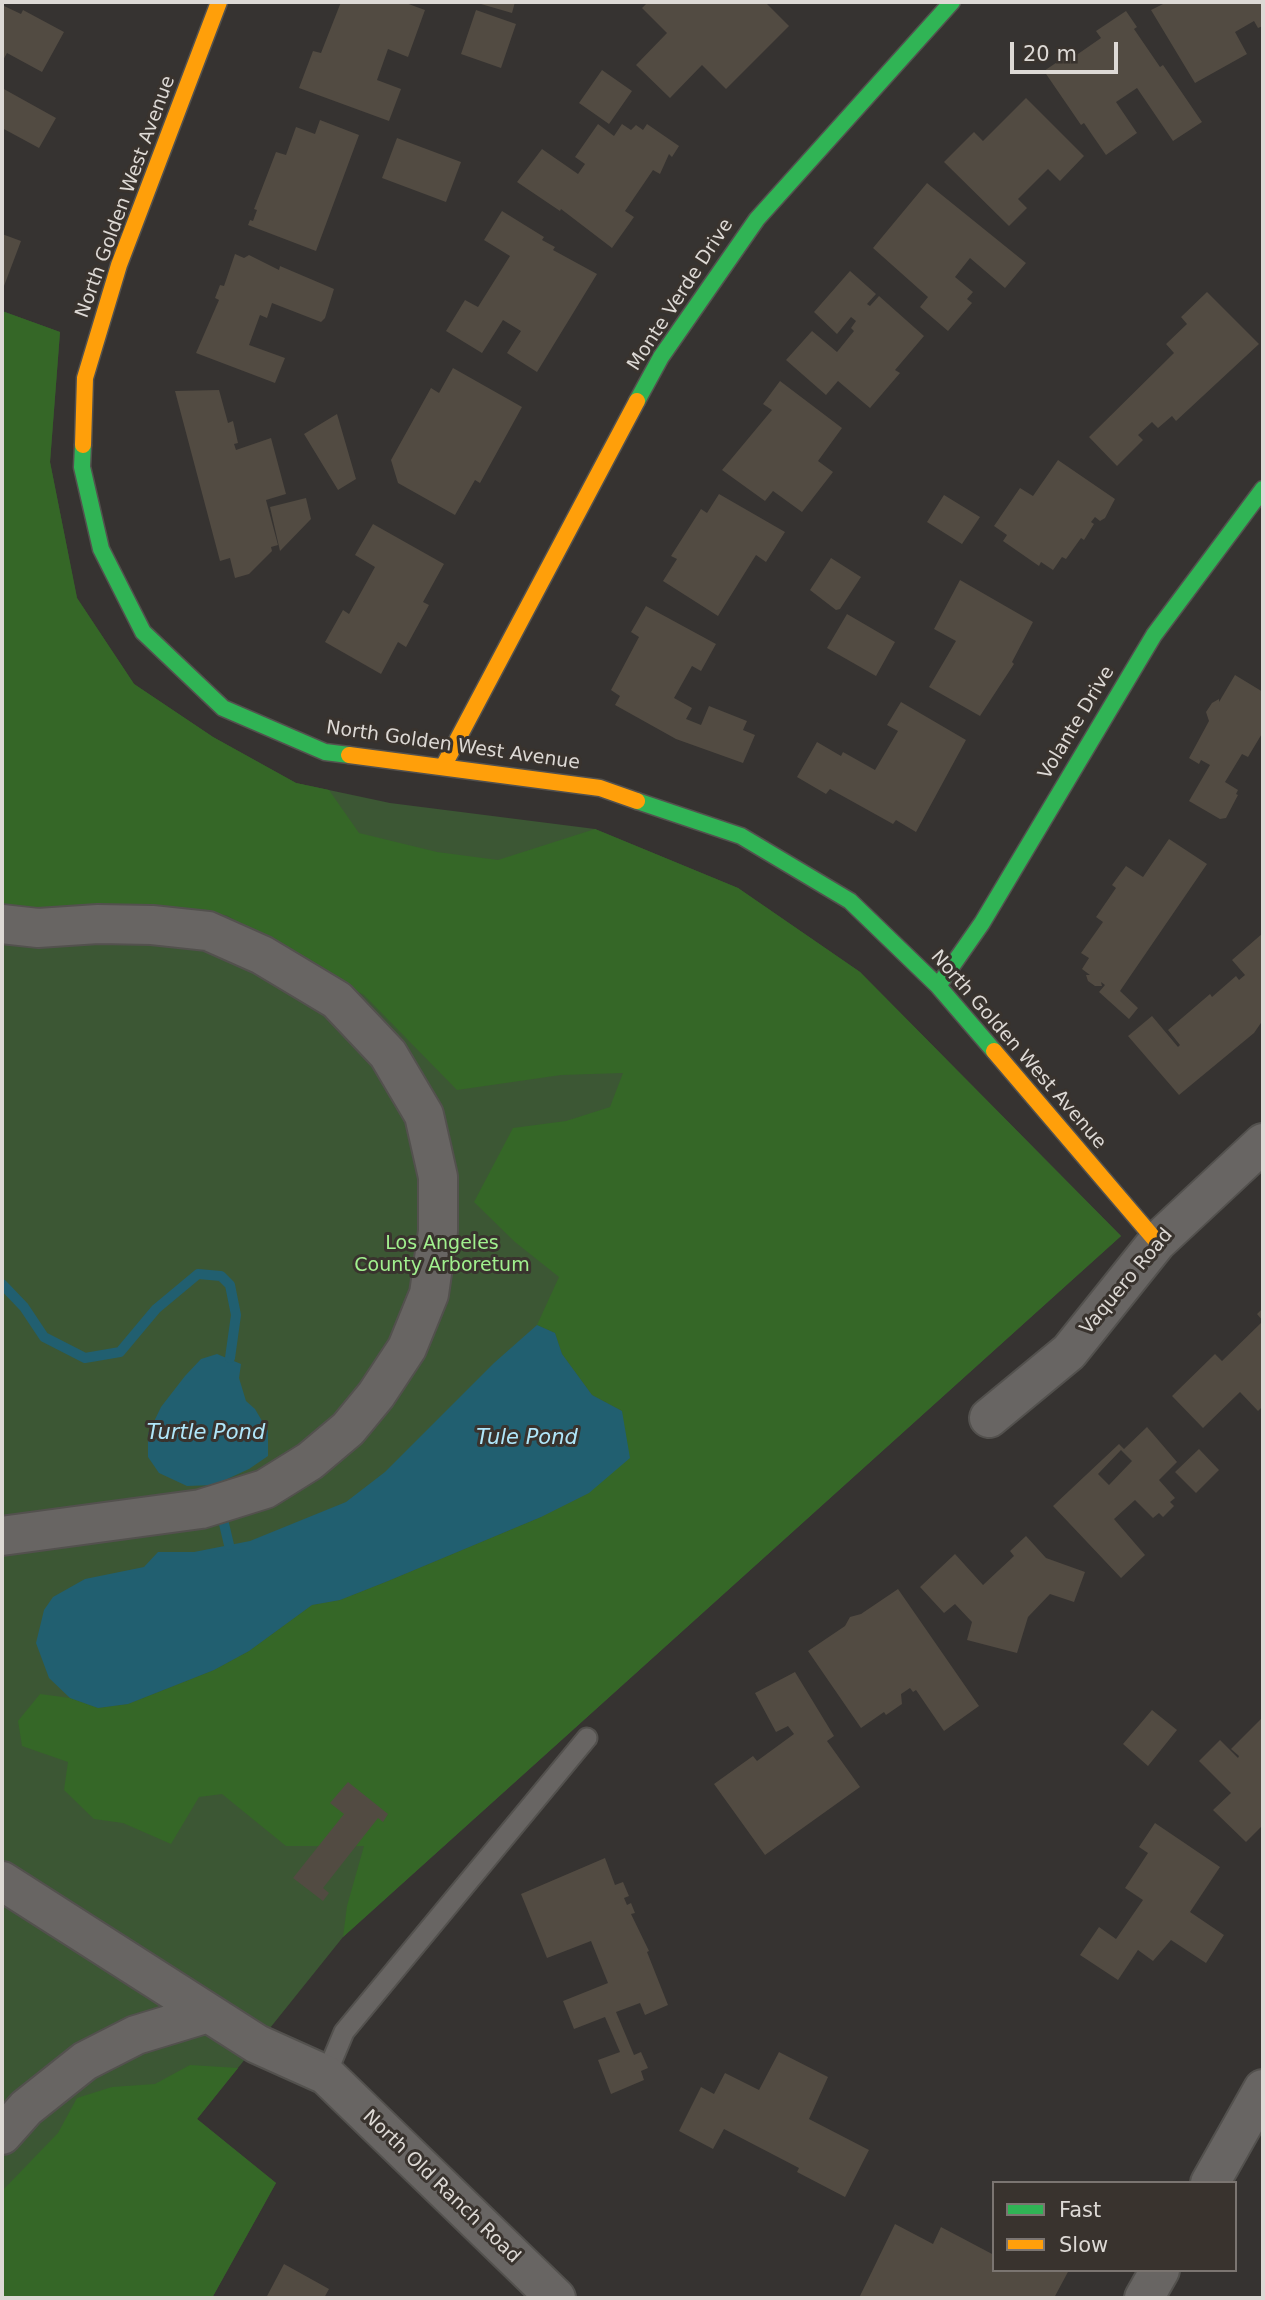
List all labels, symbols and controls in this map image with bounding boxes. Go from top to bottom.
scale bar [1013,28,1122,72]
text: 20 m [1023,42,1077,66]
street label: North Golden West Avenue [72,73,180,321]
street label: Monte Verde Drive [623,215,739,375]
street label: Volante Drive [1034,662,1120,784]
street label: North Golden West Avenue [325,717,581,775]
street label: North Golden West Avenue [925,946,1111,1154]
street label: Vaquero Road [1076,1224,1178,1340]
park label: Los Angeles County Arboretum [354,1233,530,1277]
water label: Turtle Pond [147,1421,265,1447]
water label: Tule Pond [476,1426,578,1452]
street label: North Old Ranch Road [357,2106,525,2268]
legend [992,2181,1237,2272]
text: Fast [1059,2198,1101,2222]
text: Slow [1059,2233,1108,2257]

